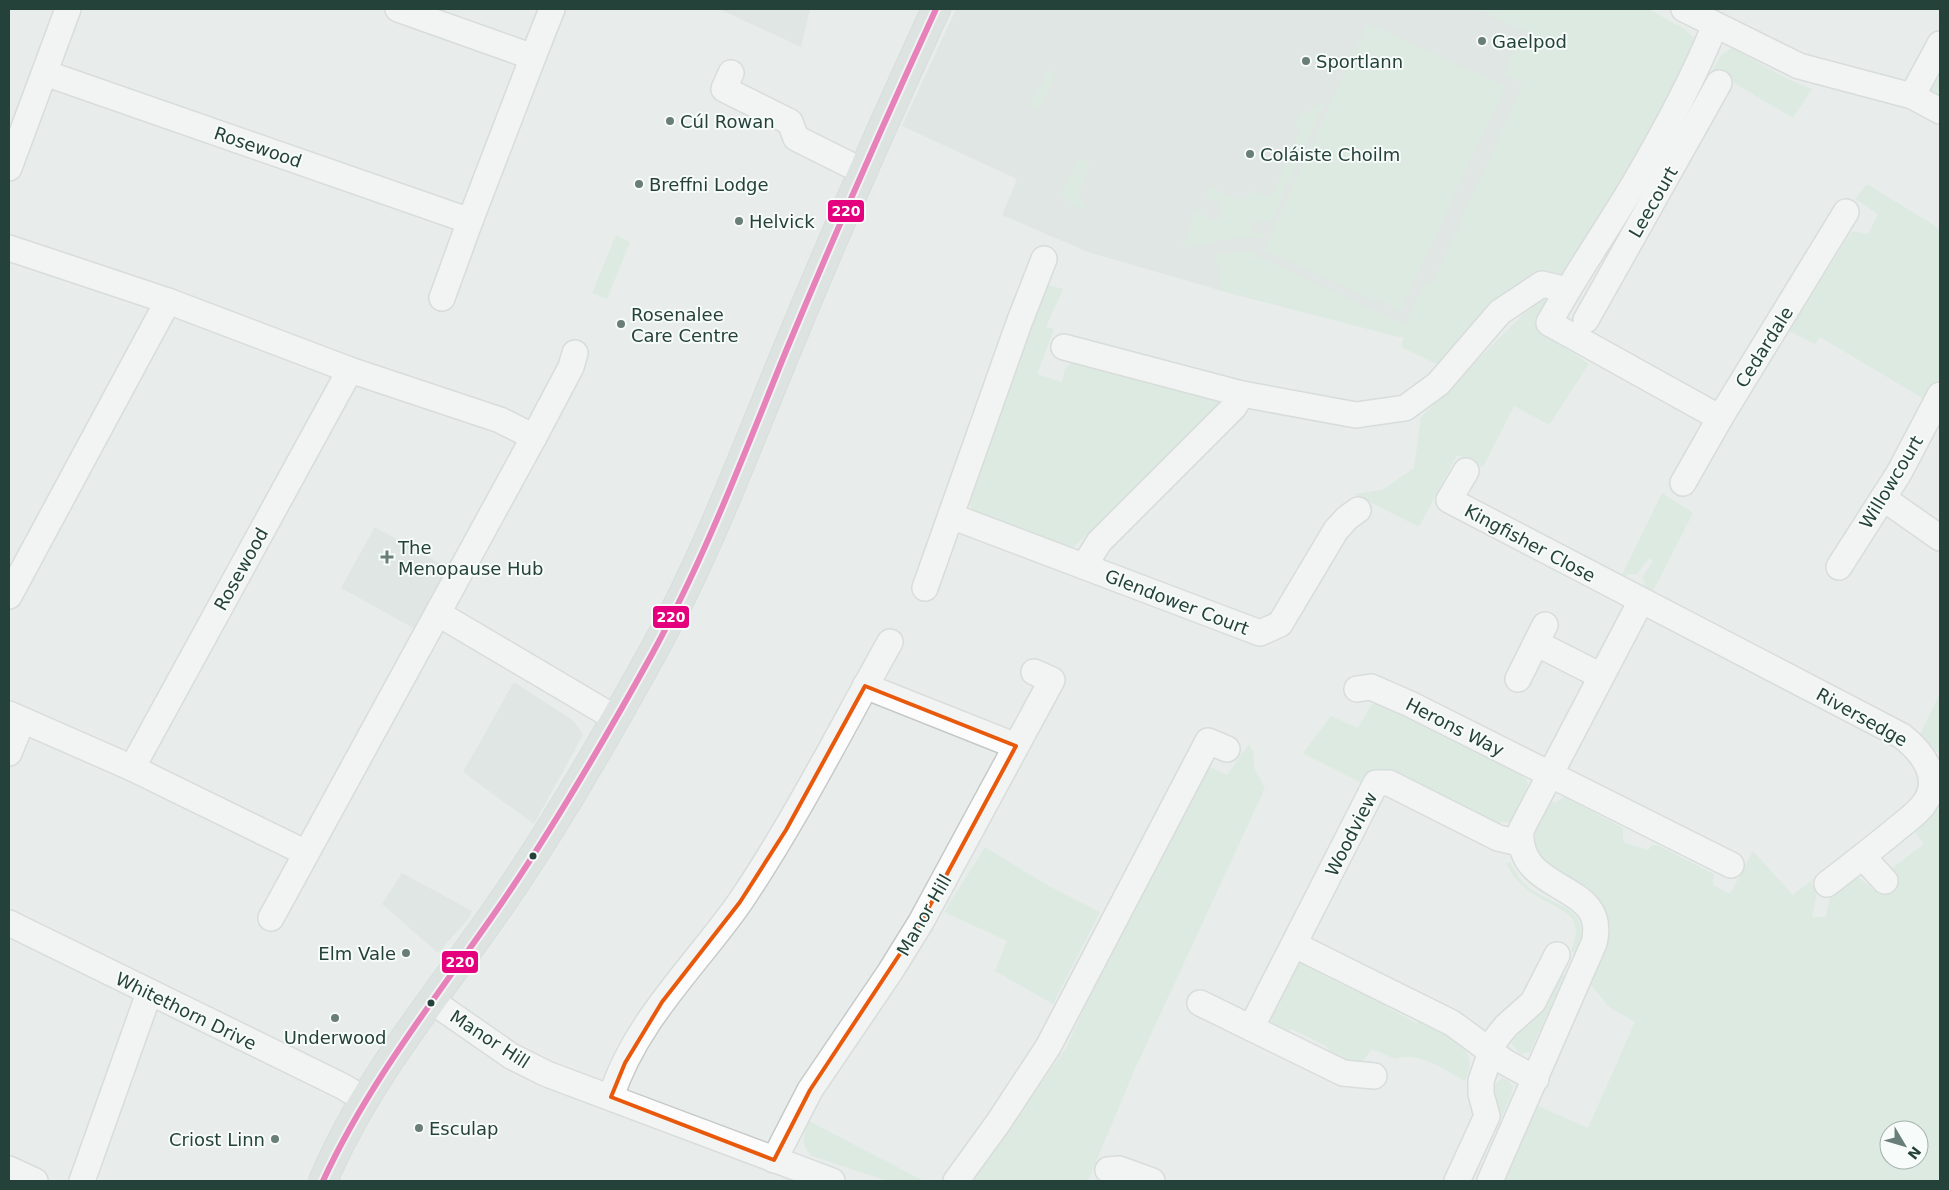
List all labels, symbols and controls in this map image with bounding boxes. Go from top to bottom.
place label: Gaelpod [1492,31,1567,52]
marker: Gaelpod [1476,35,1488,47]
place label: Sportlann [1316,51,1403,72]
marker: Sportlann [1300,55,1312,67]
place label: Cúl Rowan [680,111,775,132]
marker: Cúl Rowan [664,115,676,127]
street label: Rosewood [211,122,305,172]
place label: Coláiste Choilm [1260,144,1400,165]
marker: Coláiste Choilm [1244,148,1256,160]
street label: Leecourt [1624,163,1682,241]
place label: Breffni Lodge [649,174,769,195]
marker: Breffni Lodge [633,178,645,190]
line badge: 220 [827,199,865,223]
text: 220 [831,203,861,219]
place label: Helvick [749,211,815,232]
marker: Helvick [733,215,745,227]
street label: Cedardale [1731,303,1797,391]
place label: Rosenalee Care Centre [631,304,739,346]
marker: Rosenalee Care Centre [615,318,627,330]
street label: Willowcourt [1855,432,1927,532]
street label: Kingfisher Close [1461,500,1599,586]
street label: Rosewood [210,524,272,614]
place label: The Menopause Hub [397,537,543,579]
marker: The Menopause Hub [380,550,394,564]
street label: Glendower Court [1102,565,1252,639]
line badge: 220 [652,605,690,629]
text: 220 [656,609,686,625]
street label: Riversedge [1813,683,1911,751]
street label: Herons Way [1402,693,1508,761]
street label: Woodview [1321,788,1381,880]
unlabelled marker [528,851,538,861]
street label: Manor Hill [892,870,956,960]
place label: Elm Vale [318,943,396,964]
marker: Elm Vale [400,947,412,959]
line badge: 220 [441,950,479,974]
text: 220 [445,954,475,970]
street label: Whitethorn Drive [112,968,260,1054]
unlabelled marker [426,998,436,1008]
street label: Manor Hill [446,1006,534,1072]
marker: Underwood [329,1012,341,1024]
place label: Underwood [284,1027,386,1048]
place label: Esculap [429,1118,499,1139]
north arrow [1879,1120,1929,1170]
marker: Esculap [413,1122,425,1134]
place label: Criost Linn [169,1129,265,1150]
marker: Criost Linn [269,1133,281,1145]
text: N [1904,1143,1924,1163]

